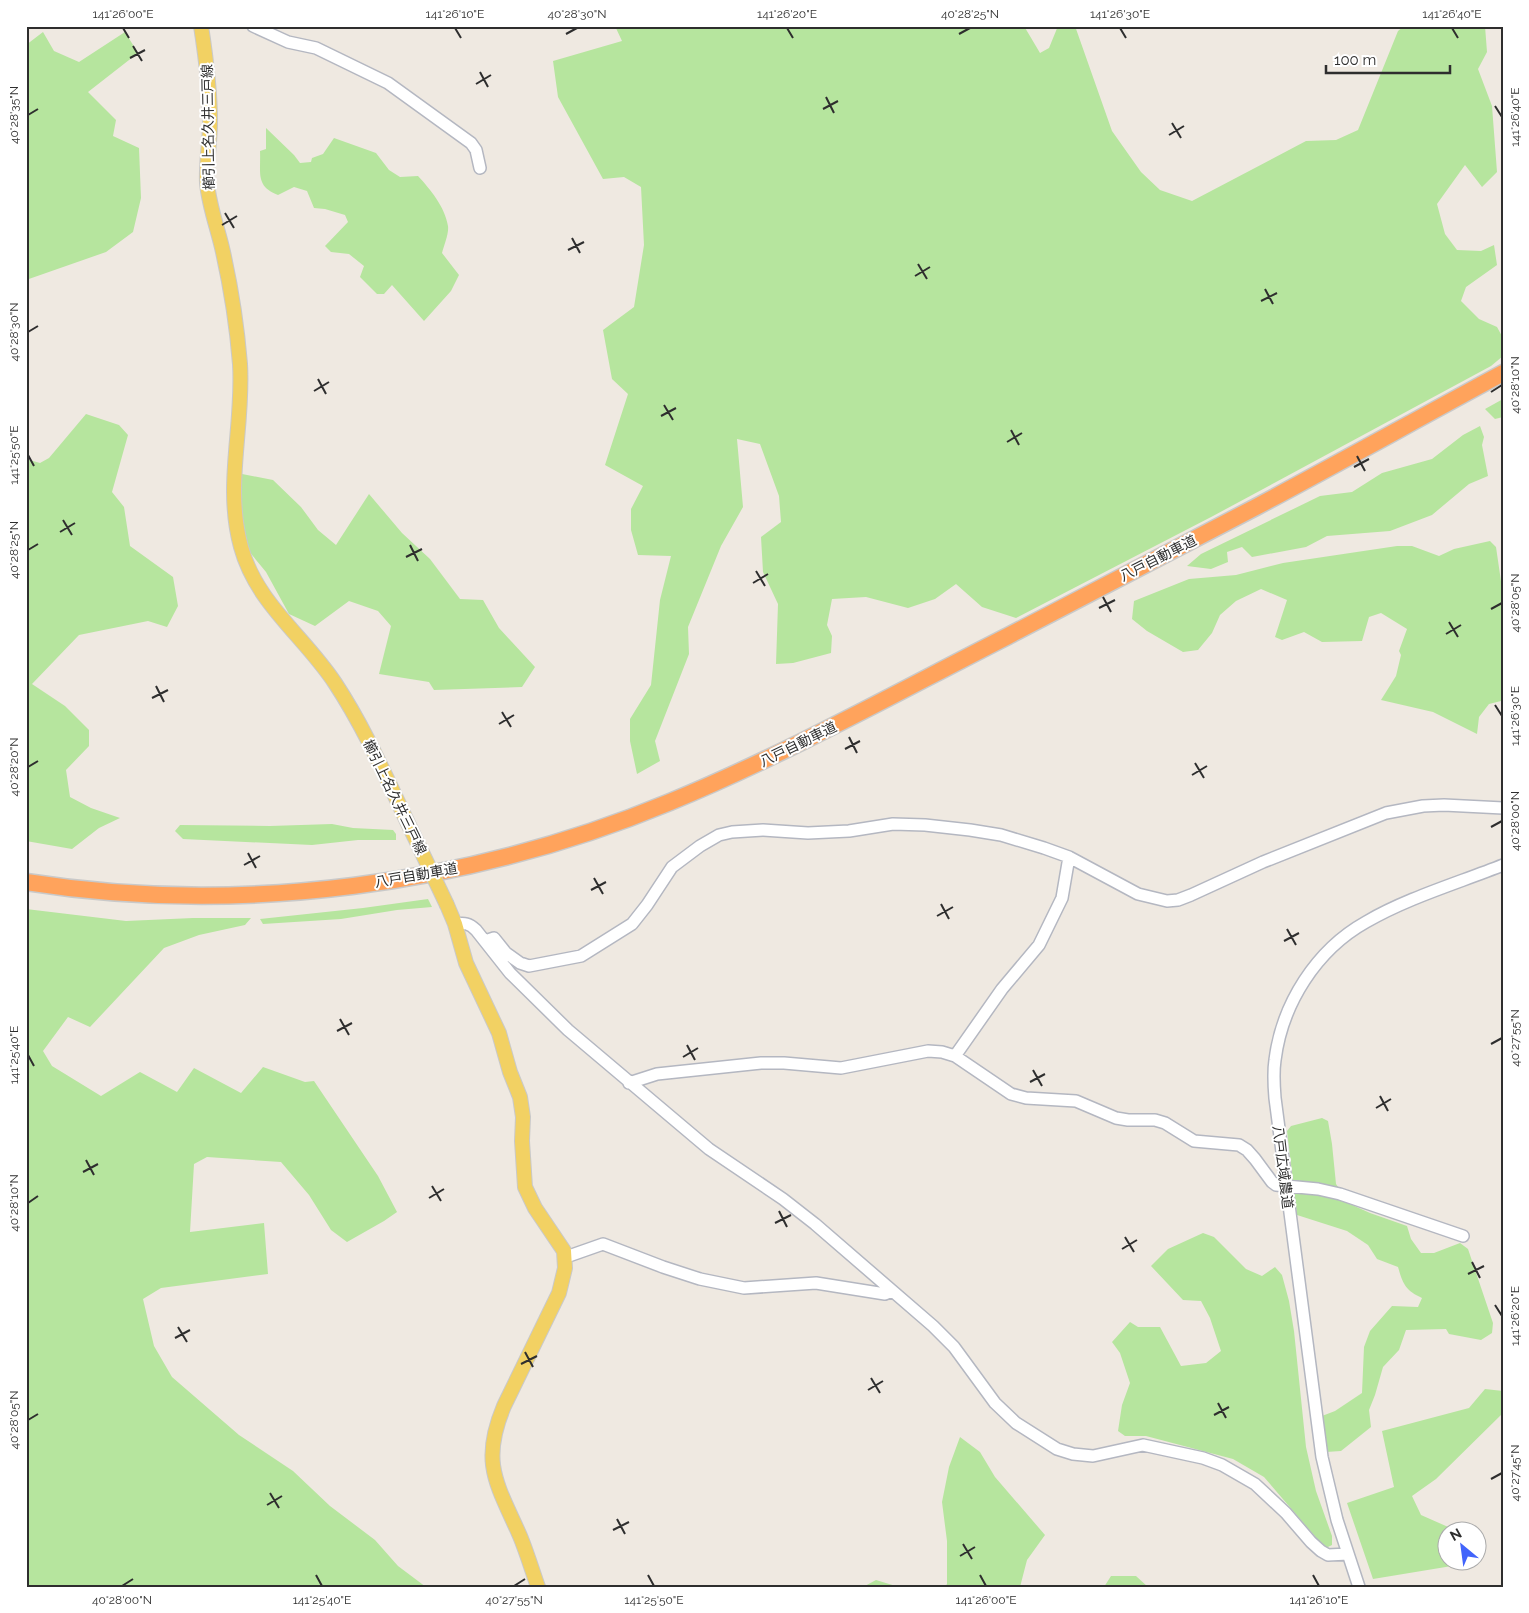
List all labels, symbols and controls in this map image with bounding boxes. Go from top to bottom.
text: 141°26'00"E [93,7,153,21]
text: 141°26'10"E [426,7,484,21]
text: 40°28'30"N [548,7,606,21]
text: 141°26'20"E [757,7,817,21]
text: 40°28'25"N [941,7,999,21]
text: 141°26'30"E [1090,7,1150,21]
text: 141°26'40"E [1422,7,1482,21]
scale bar [1326,42,1450,74]
text: 100 m [1334,51,1376,69]
street label: 櫛引上名久井三戸線 [199,64,217,190]
text: 40°28'35"N [7,86,21,144]
text: 141°26'40"E [1508,87,1522,147]
text: 40°28'30"N [7,303,21,361]
text: 40°28'10"N [1508,356,1522,414]
text: 141°25'50"E [7,425,21,485]
text: 40°28'25"N [7,521,21,579]
street label: 八戸自動車道 [1117,532,1199,584]
text: 40°28'05"N [1508,573,1522,633]
text: 141°26'30"E [1508,686,1522,746]
street label: 八戸自動車道 [757,718,839,770]
street label: 櫛引上名久井三戸線 [360,737,430,857]
text: 40°28'20"N [7,738,21,796]
text: 40°28'00"N [1508,791,1522,851]
street label: 八戸自動車道 [373,860,459,890]
text: 40°27'55"N [1508,1009,1522,1067]
text: 141°25'40"E [7,1026,21,1084]
street label: 八戸広域農道 [1270,1124,1296,1210]
text: 40°28'10"N [7,1174,21,1232]
text: 141°26'20"E [1508,1286,1522,1346]
text: 40°28'05"N [7,1390,21,1450]
text: 40°27'45"N [1508,1445,1522,1501]
north arrow [1436,1520,1486,1570]
text: N [1447,1525,1464,1544]
text: 40°28'00"N [92,1593,152,1607]
text: 141°25'40"E [293,1593,351,1607]
text: 40°27'55"N [485,1593,543,1607]
text: 141°25'50"E [624,1593,684,1607]
text: 141°26'00"E [956,1593,1016,1607]
text: 141°26'10"E [1290,1593,1348,1607]

